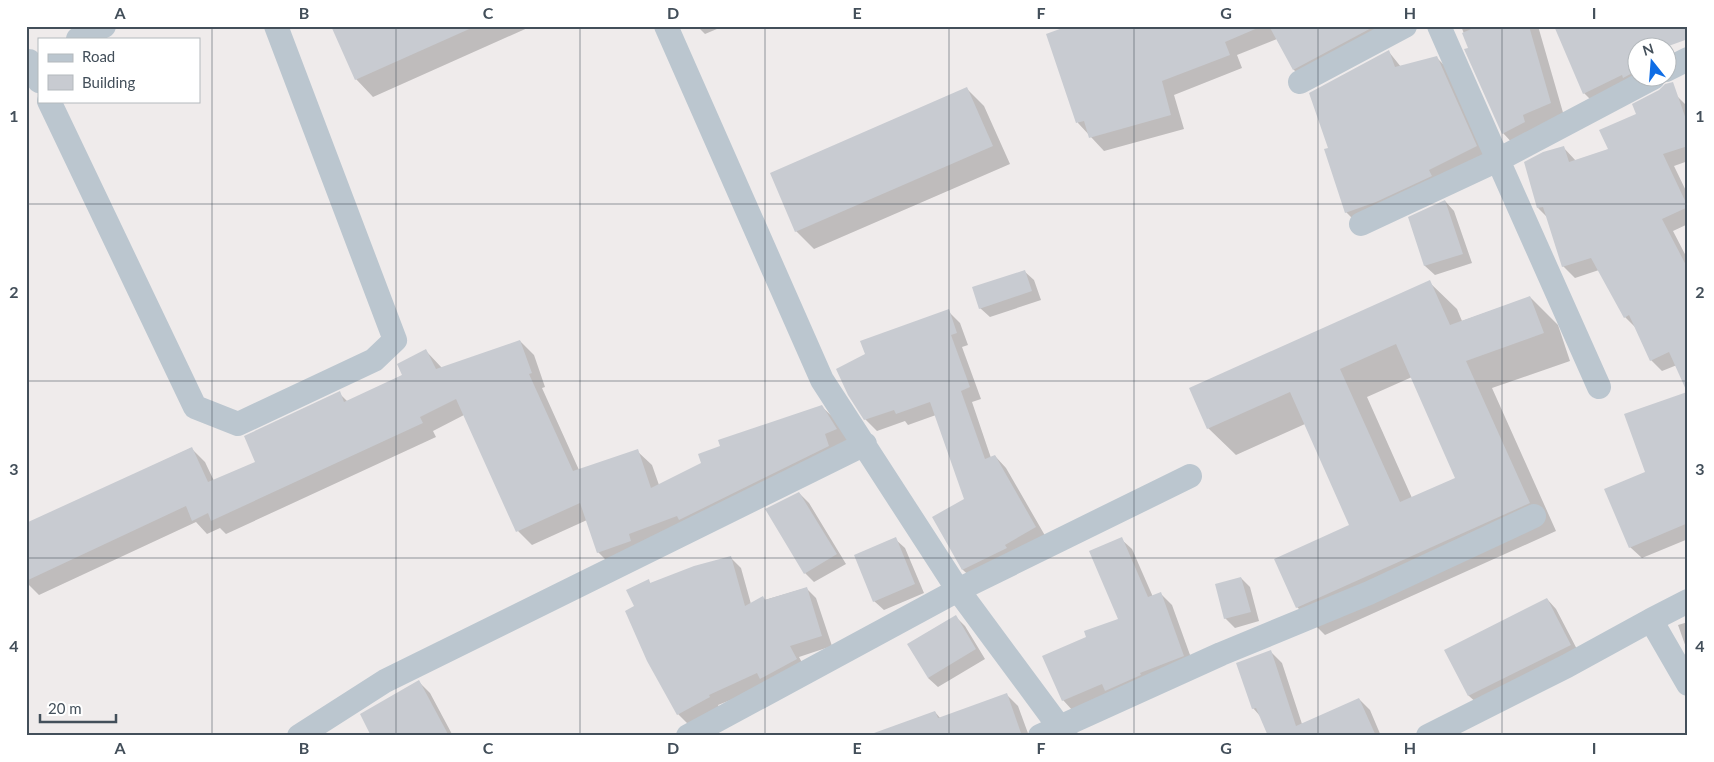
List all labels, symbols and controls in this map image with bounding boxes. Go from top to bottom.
text: A [113,3,126,22]
text: B [299,3,309,22]
text: C [483,3,494,22]
text: D [667,3,679,22]
text: E [852,3,862,22]
text: F [1036,3,1046,22]
text: G [1220,3,1232,22]
text: H [1404,3,1416,22]
text: I [1592,3,1596,22]
legend [38,38,200,102]
north arrow [1626,38,1676,88]
text: N [1640,39,1656,59]
text: Road [82,47,115,65]
text: Building [82,73,135,91]
text: 1 [9,106,19,125]
text: 1 [1695,106,1705,125]
text: 2 [9,282,19,301]
text: 2 [1695,282,1705,301]
text: 3 [9,459,19,478]
text: 3 [1695,459,1705,478]
text: 4 [9,636,19,655]
text: 4 [1695,636,1705,655]
scale bar [40,692,116,724]
text: 20 m [48,699,82,717]
text: A [113,738,126,757]
text: B [299,738,309,757]
text: C [483,738,494,757]
text: D [667,738,679,757]
text: E [852,738,862,757]
text: F [1036,738,1046,757]
text: G [1220,738,1232,757]
text: H [1404,738,1416,757]
text: I [1592,738,1596,757]

